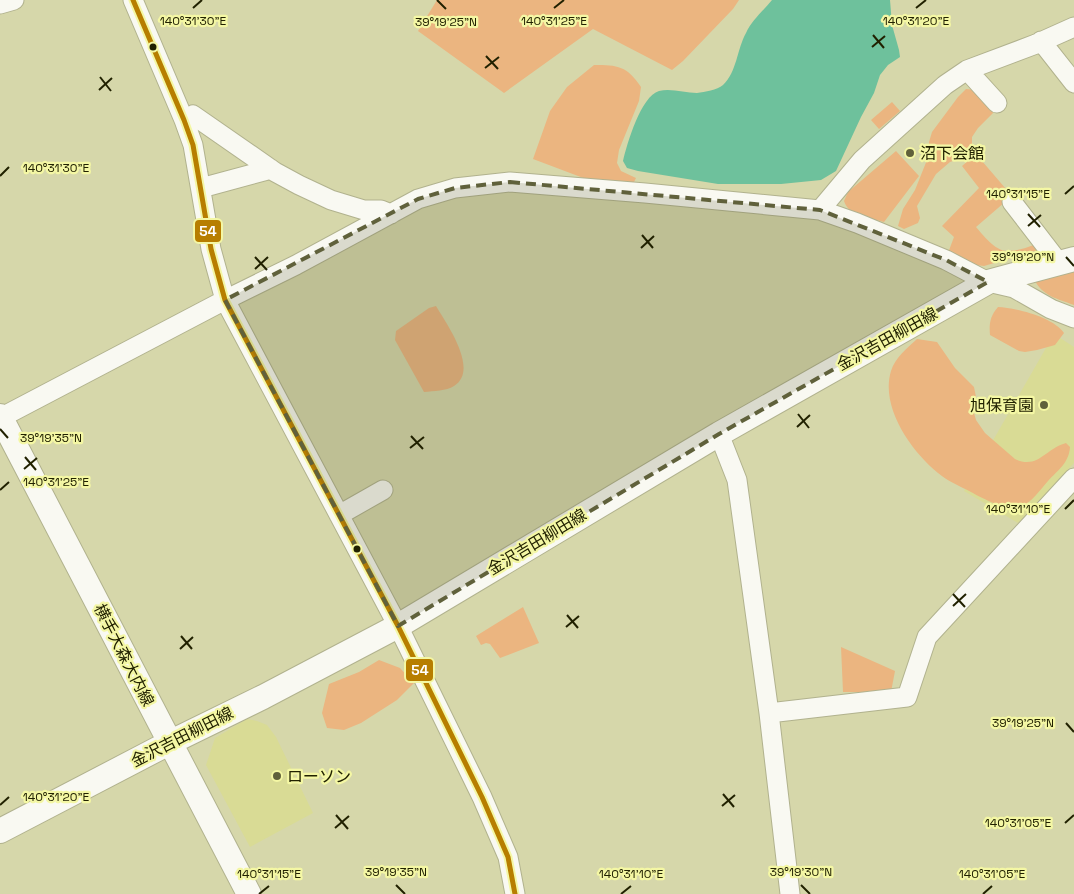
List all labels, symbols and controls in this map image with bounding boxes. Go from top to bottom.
text: 140°31'30"E [160,13,227,29]
text: 140°31'25"E [521,13,587,29]
text: 140°31'20"E [883,13,950,29]
text: 39°19'25"N [415,14,477,30]
unlabelled marker [148,42,158,52]
place label: 沼下会館 [920,143,984,164]
marker: 沼下会館 [904,147,916,159]
text: 140°31'30"E [23,160,90,176]
text: 140°31'15"E [986,186,1050,202]
line badge: 54 [194,219,222,243]
text: 54 [199,222,217,240]
text: 39°19'20"N [992,249,1054,265]
street label: 金沢吉田柳田線 [833,303,941,375]
place label: 旭保育園 [970,395,1034,416]
marker: 旭保育園 [1038,399,1050,411]
text: 39°19'35"N [20,430,82,446]
text: 140°31'25"E [23,474,89,490]
text: 140°31'10"E [986,501,1050,517]
street label: 金沢吉田柳田線 [484,504,590,580]
unlabelled marker [352,544,362,554]
street label: 横手大森大内線 [89,600,159,710]
line badge: 54 [405,658,434,682]
text: 54 [411,661,429,679]
street label: 金沢吉田柳田線 [127,702,237,772]
text: 39°19'25"N [992,715,1054,731]
place label: ローソン [287,766,351,787]
marker: ローソン [271,770,283,782]
text: 140°31'20"E [23,789,90,805]
text: 140°31'05"E [985,815,1052,831]
text: 39°19'35"N [365,864,427,880]
text: 39°19'30"N [770,864,832,880]
text: 140°31'15"E [237,866,301,882]
text: 140°31'10"E [599,866,663,882]
text: 140°31'05"E [959,866,1026,882]

